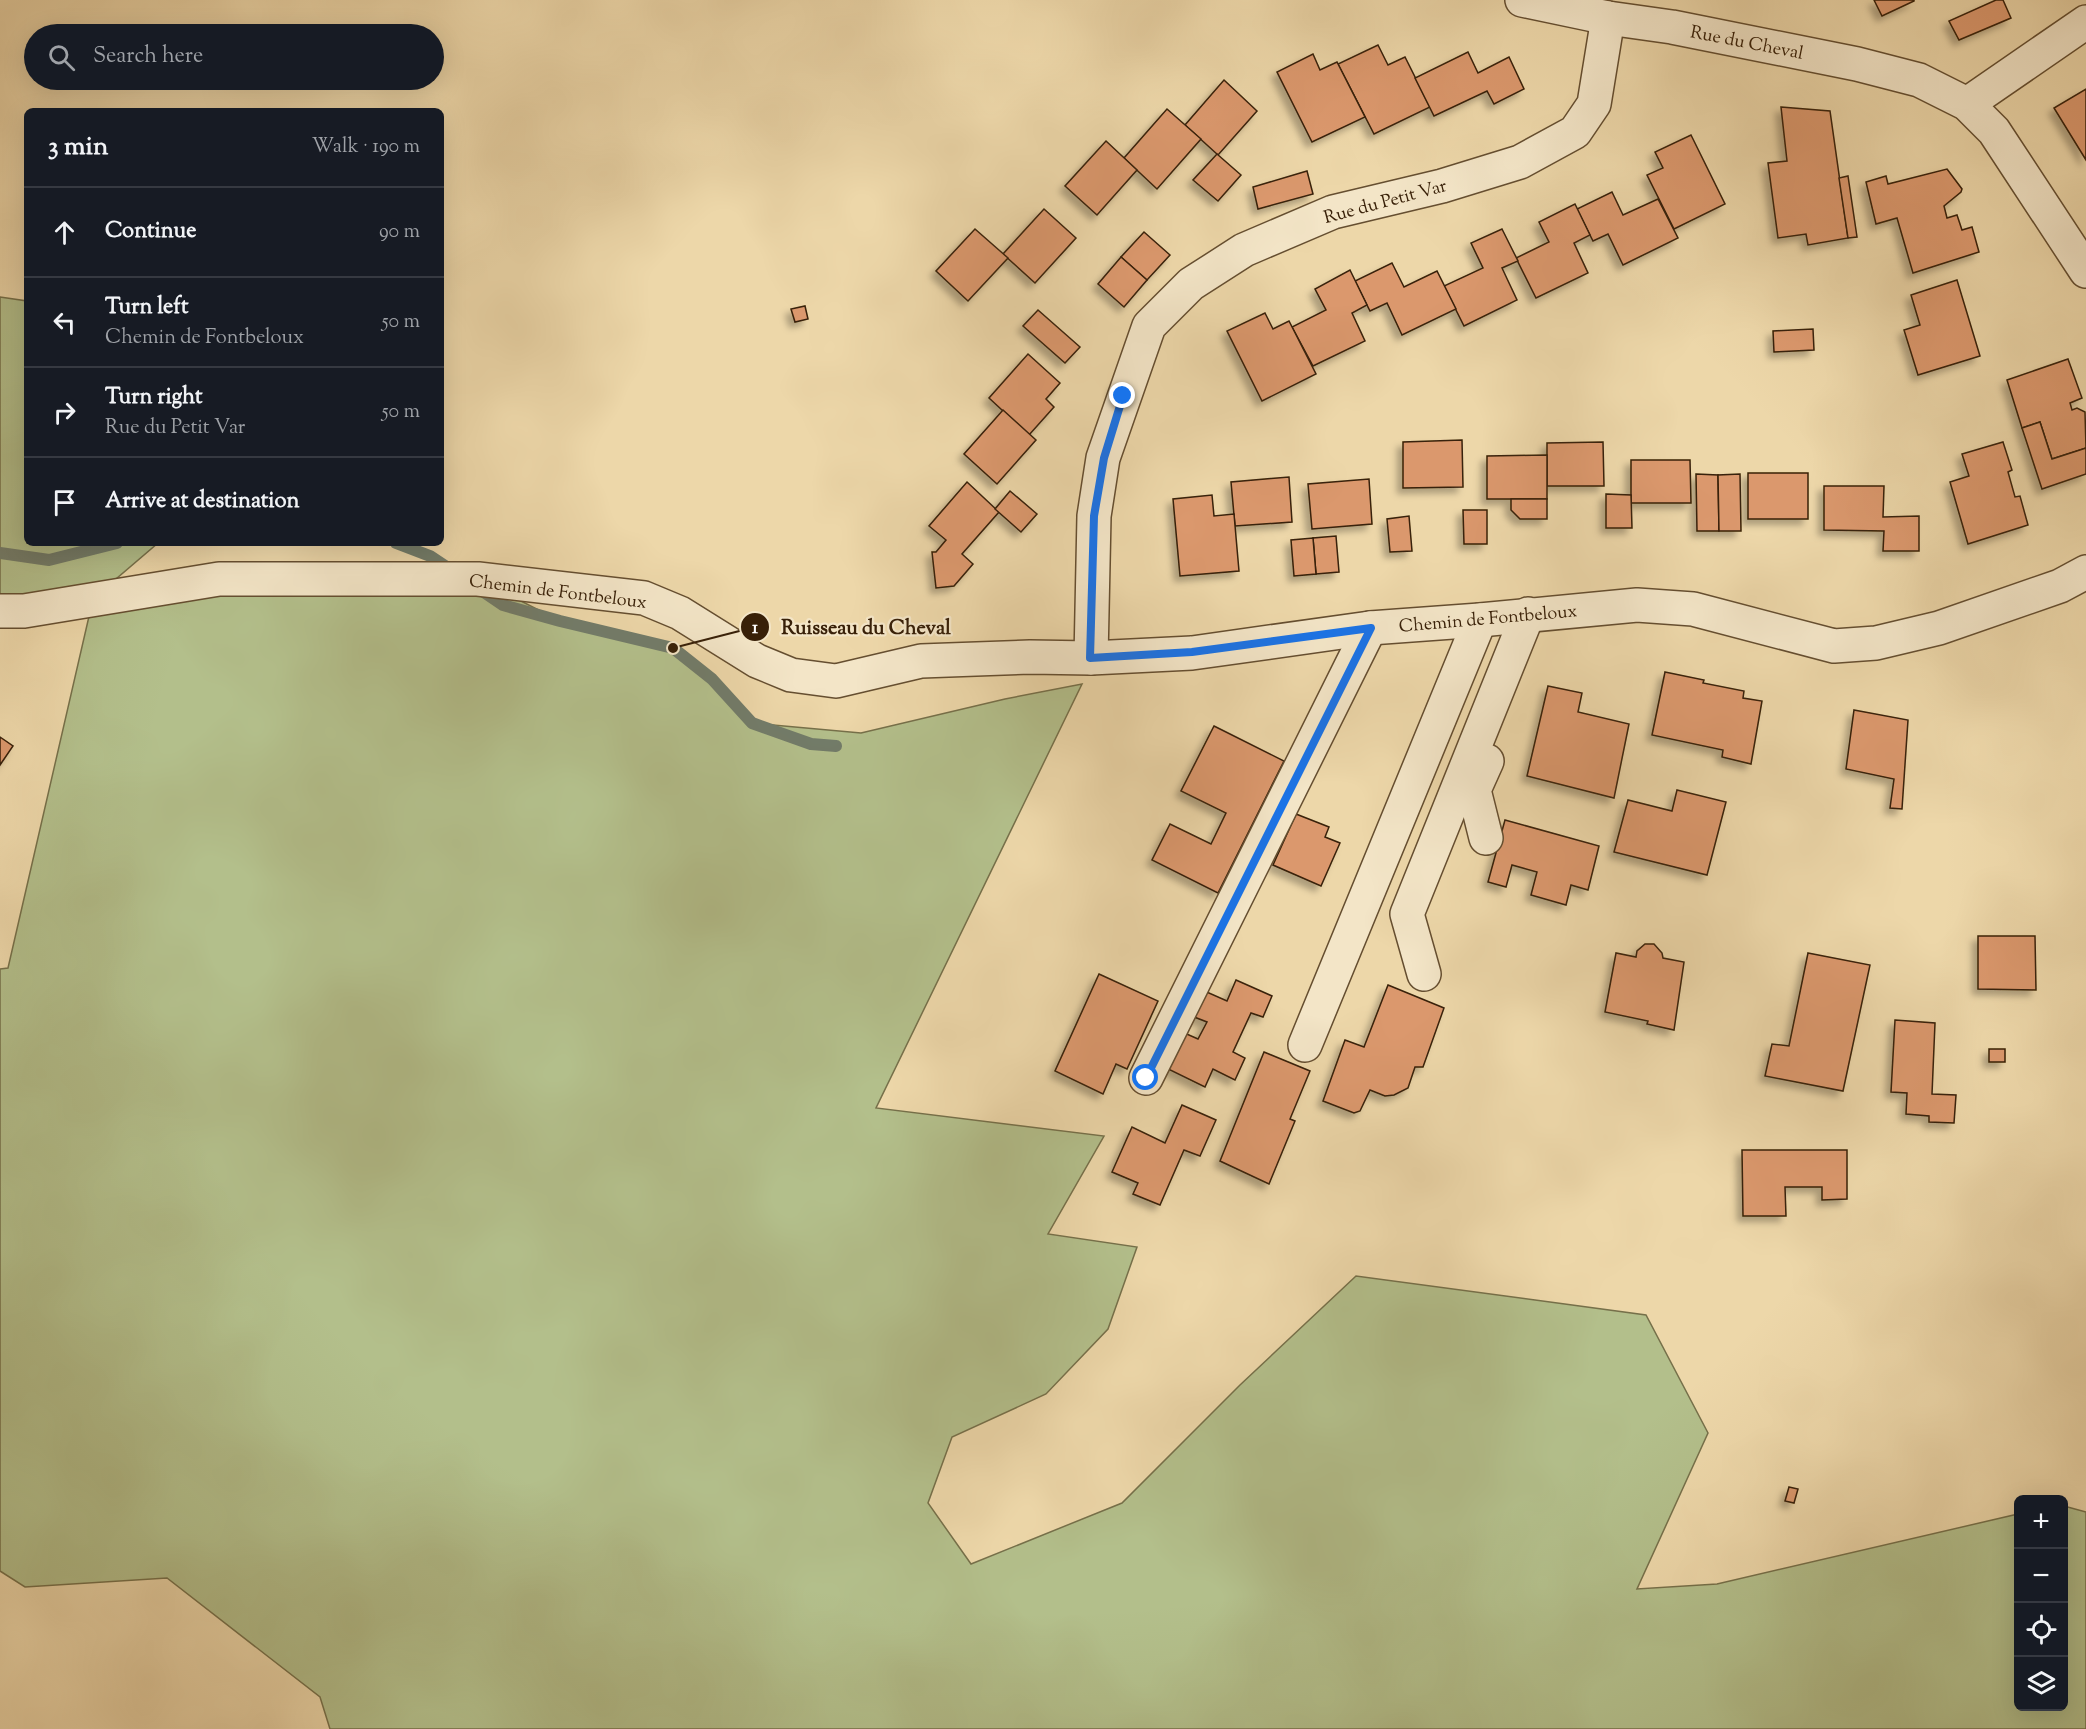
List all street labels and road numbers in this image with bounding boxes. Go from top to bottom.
street label: Rue du Cheval [1688,20,1806,68]
street label: Rue du Petit Var [1321,174,1450,232]
street label: Chemin de Fontbeloux [467,569,648,617]
street label: Chemin de Fontbeloux [1398,599,1579,641]

